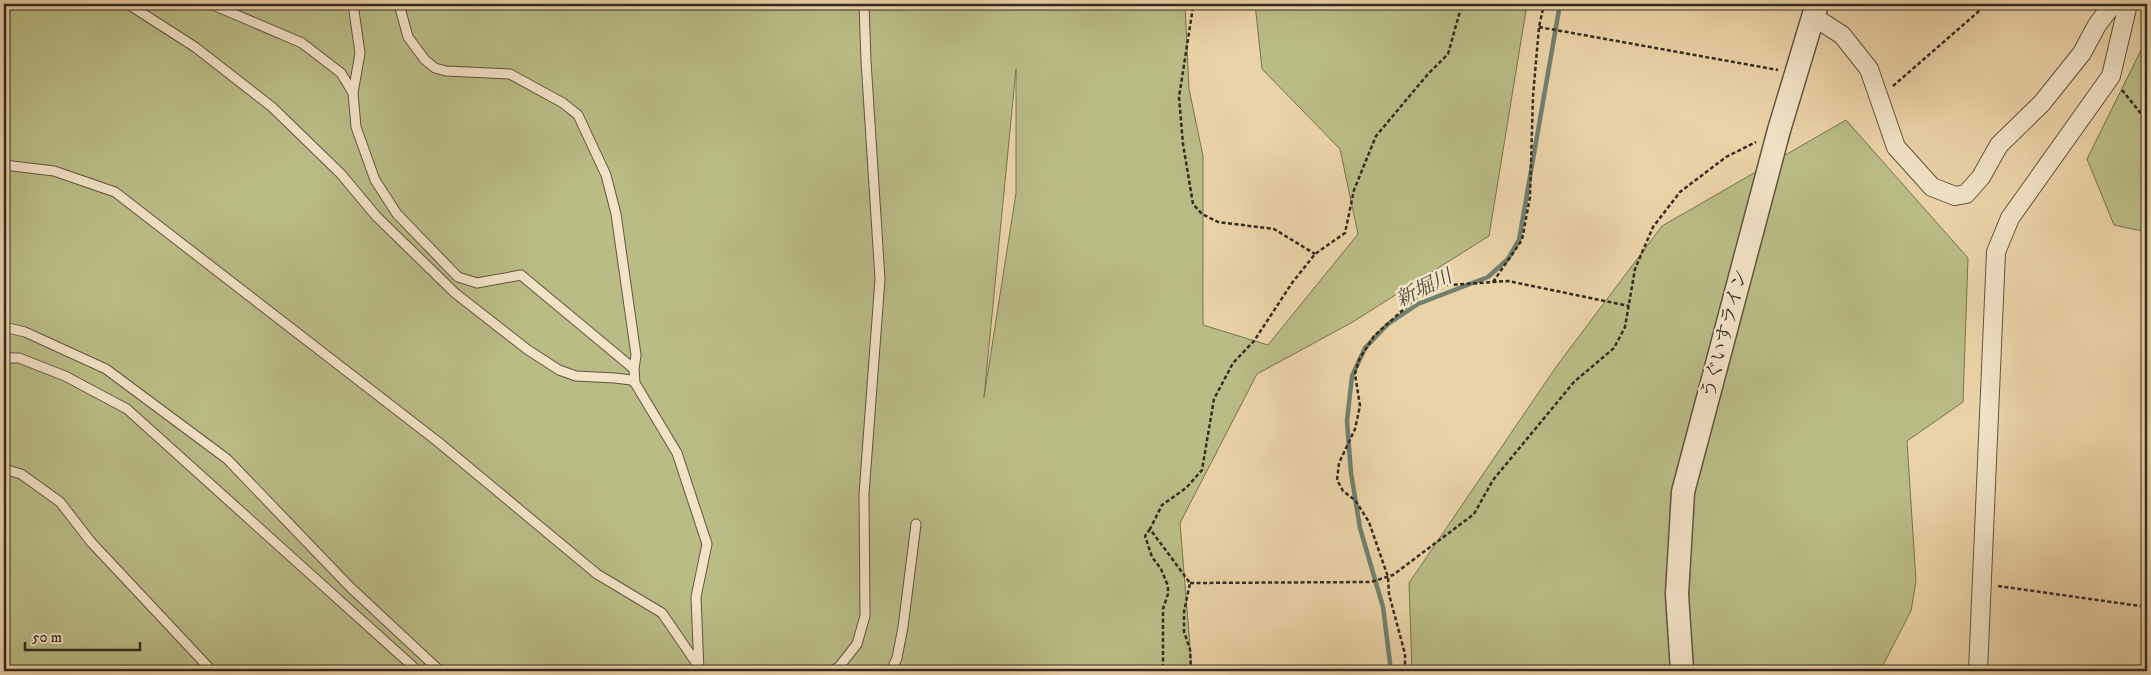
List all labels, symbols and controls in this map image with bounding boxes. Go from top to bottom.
water label: 新堀川 [1392,264,1458,313]
street label: うぐいすライン [1697,267,1753,401]
scale bar [25,620,140,652]
text: 50 m [32,628,62,647]

